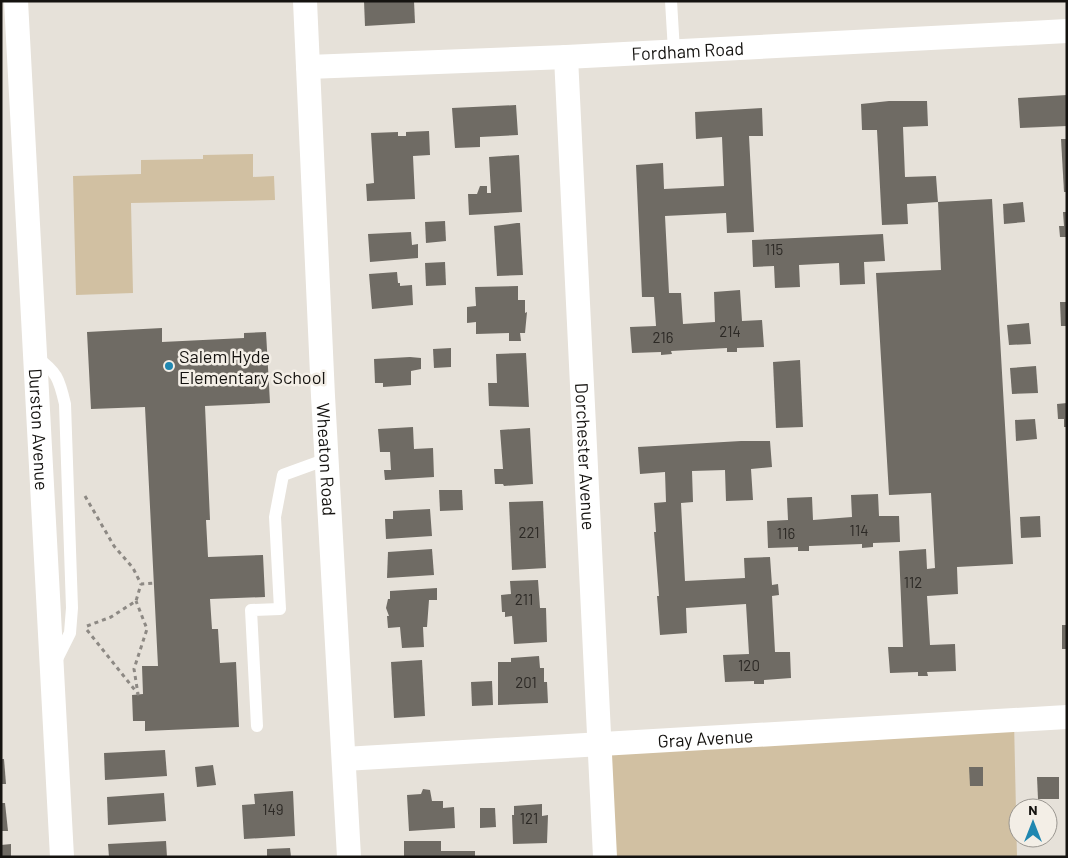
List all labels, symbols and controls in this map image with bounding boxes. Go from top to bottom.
street label: Fordham Road [631,37,745,65]
house number: 115 [765,240,783,258]
house number: 214 [719,322,741,340]
house number: 216 [653,328,673,346]
place label: Salem Hyde Elementary School [179,345,326,388]
marker: Salem Hyde Elementary School [163,360,175,372]
street label: Durston Avenue [25,368,53,491]
street label: Dorchester Avenue [571,382,600,531]
street label: Wheaton Road [312,402,341,517]
house number: 114 [850,521,868,539]
house number: 221 [518,523,540,541]
house number: 116 [777,524,795,542]
house number: 112 [904,573,922,591]
house number: 211 [515,590,533,608]
house number: 120 [738,656,760,674]
house number: 201 [515,673,537,691]
street label: Gray Avenue [657,724,754,752]
north arrow [1008,798,1058,848]
house number: 149 [262,800,284,818]
text: N [1028,801,1038,818]
house number: 121 [520,809,538,827]

